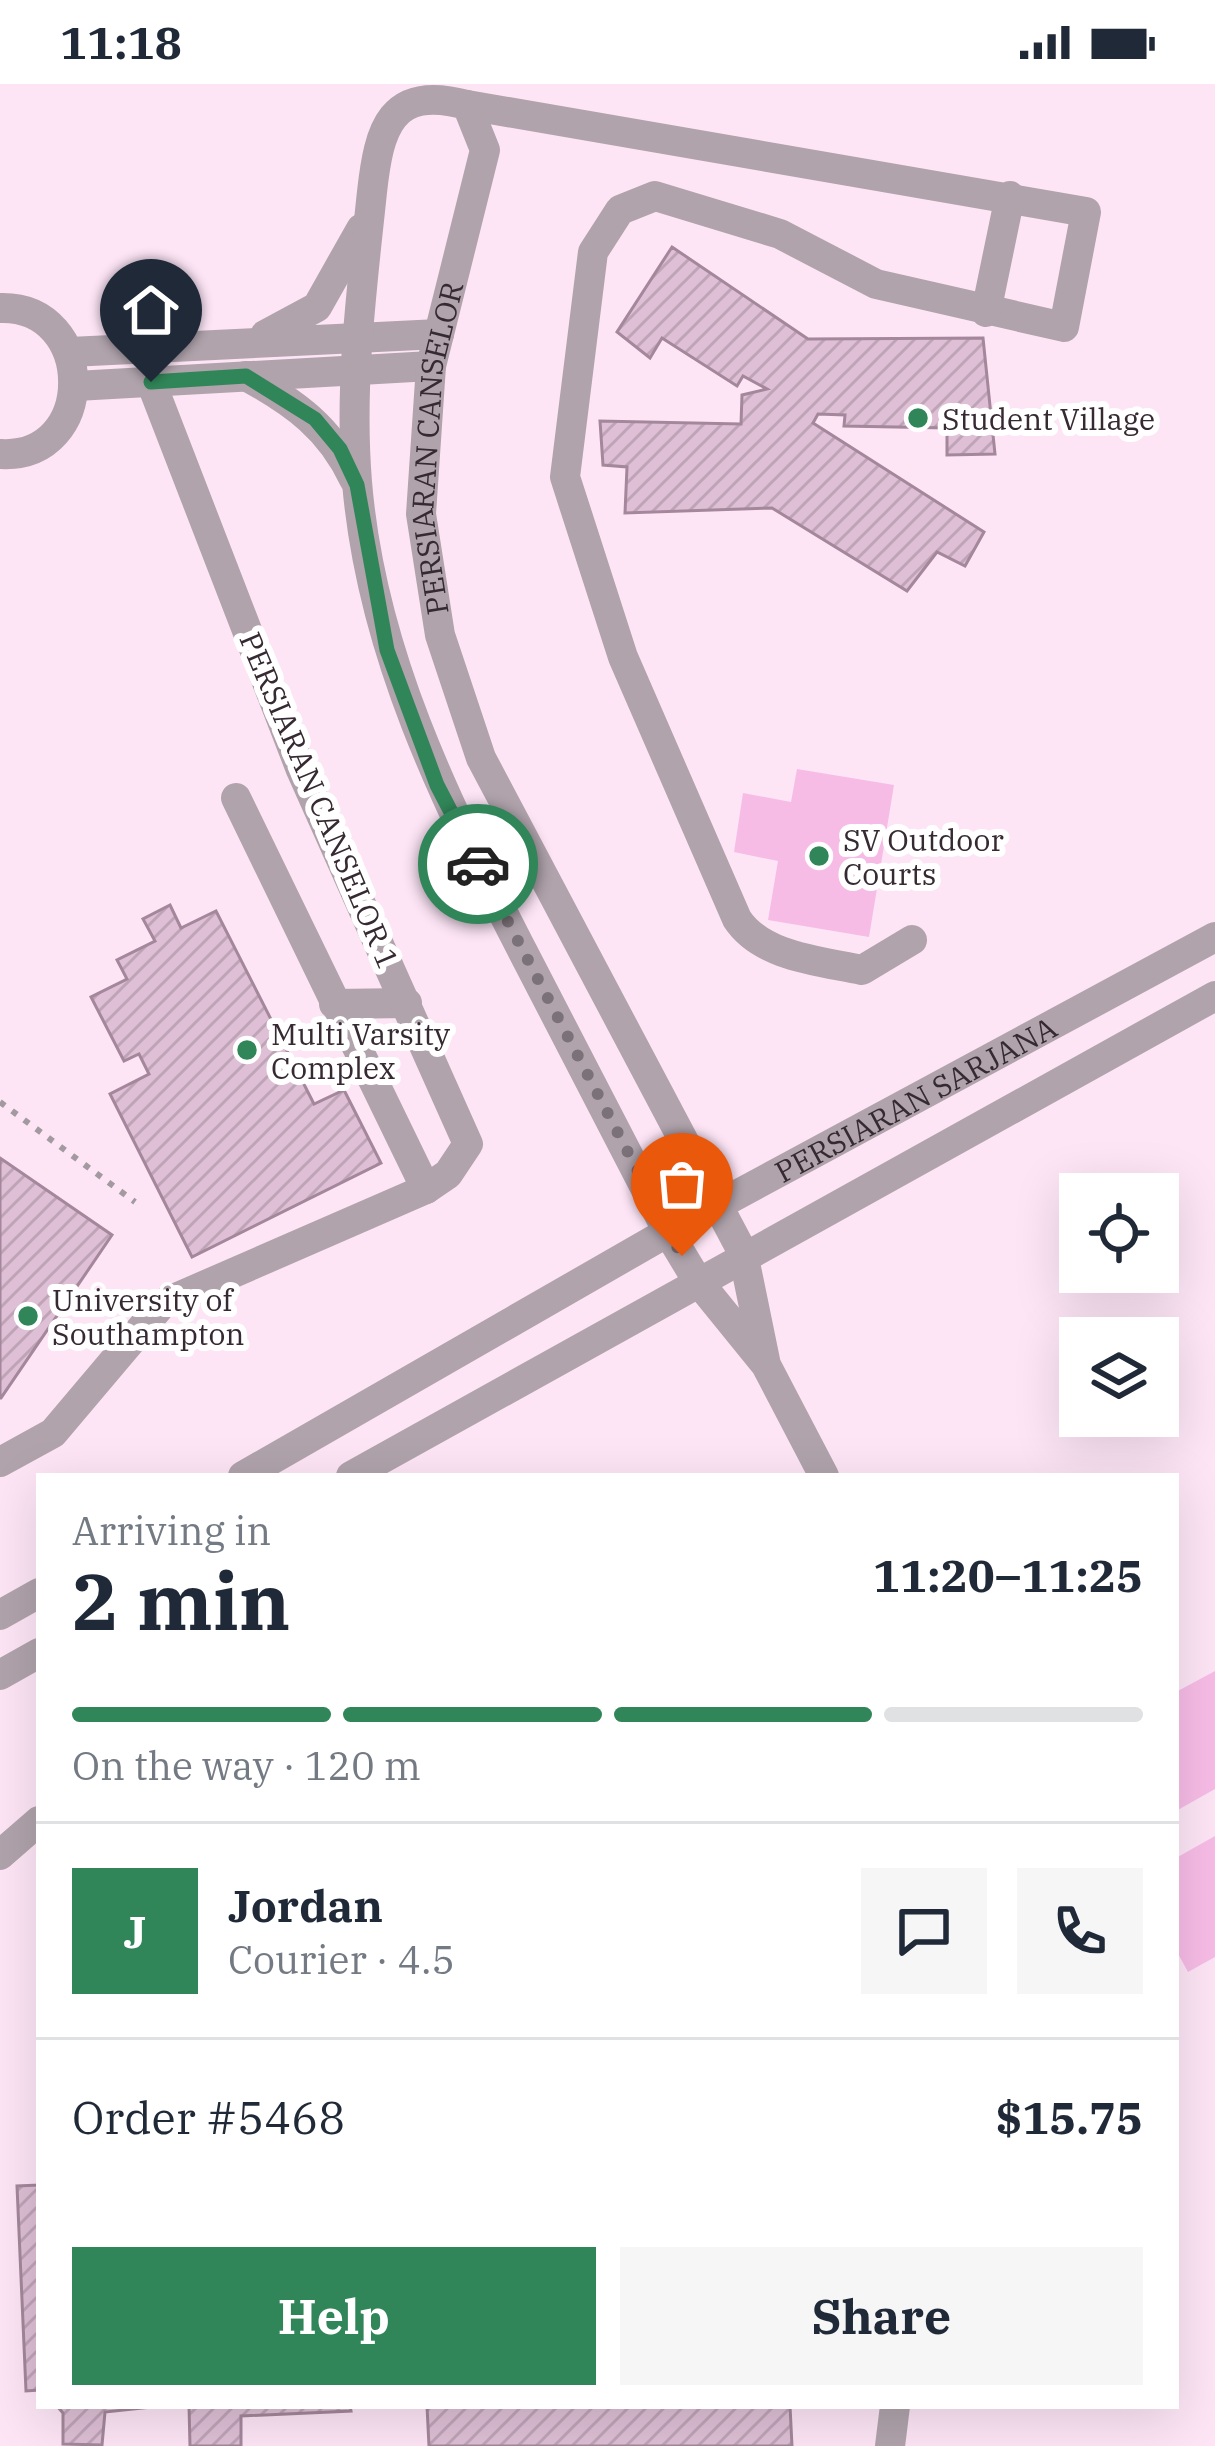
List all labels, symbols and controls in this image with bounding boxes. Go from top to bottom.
text: 11:18 [60,13,182,71]
pin [100,259,202,382]
icon: home [118,277,184,343]
street label: PERSIARAN CANSELOR [401,277,471,618]
place label: Student Village [942,399,1155,438]
marker: Student Village [905,405,931,431]
street label: PERSIARAN CANSELOR 1 [231,626,409,974]
courier [418,804,538,924]
place label: SV Outdoor Courts [843,820,1004,893]
icon: car [445,831,511,897]
marker: SV Outdoor Courts [806,843,832,869]
street label: PERSIARAN SARJANA [768,1007,1063,1190]
place label: Multi Varsity Complex [271,1014,450,1087]
marker: Multi Varsity Complex [234,1037,260,1063]
pin [631,1133,733,1256]
icon: bag [649,1151,715,1217]
map controls [1059,1173,1179,1437]
button: locate [1059,1173,1179,1293]
place label: University of Southampton [52,1280,244,1353]
marker: University of Southampton [15,1303,41,1329]
button: layers [1059,1317,1179,1437]
text: Arriving in [72,1505,271,1556]
text: 11:20–11:25 [873,1546,1143,1604]
text: 2 min [72,1550,290,1651]
text: On the way · 120 m [72,1740,421,1791]
button: chat [861,1868,987,1994]
button: phone [1017,1868,1143,1994]
text: Jordan [228,1876,383,1934]
text: J [123,1902,147,1960]
text: Courier · 4.5 [228,1934,455,1985]
text: Order #5468 [72,2088,345,2146]
text: $15.75 [996,2088,1143,2146]
button: Help [72,2247,596,2385]
button: Share [620,2247,1143,2385]

